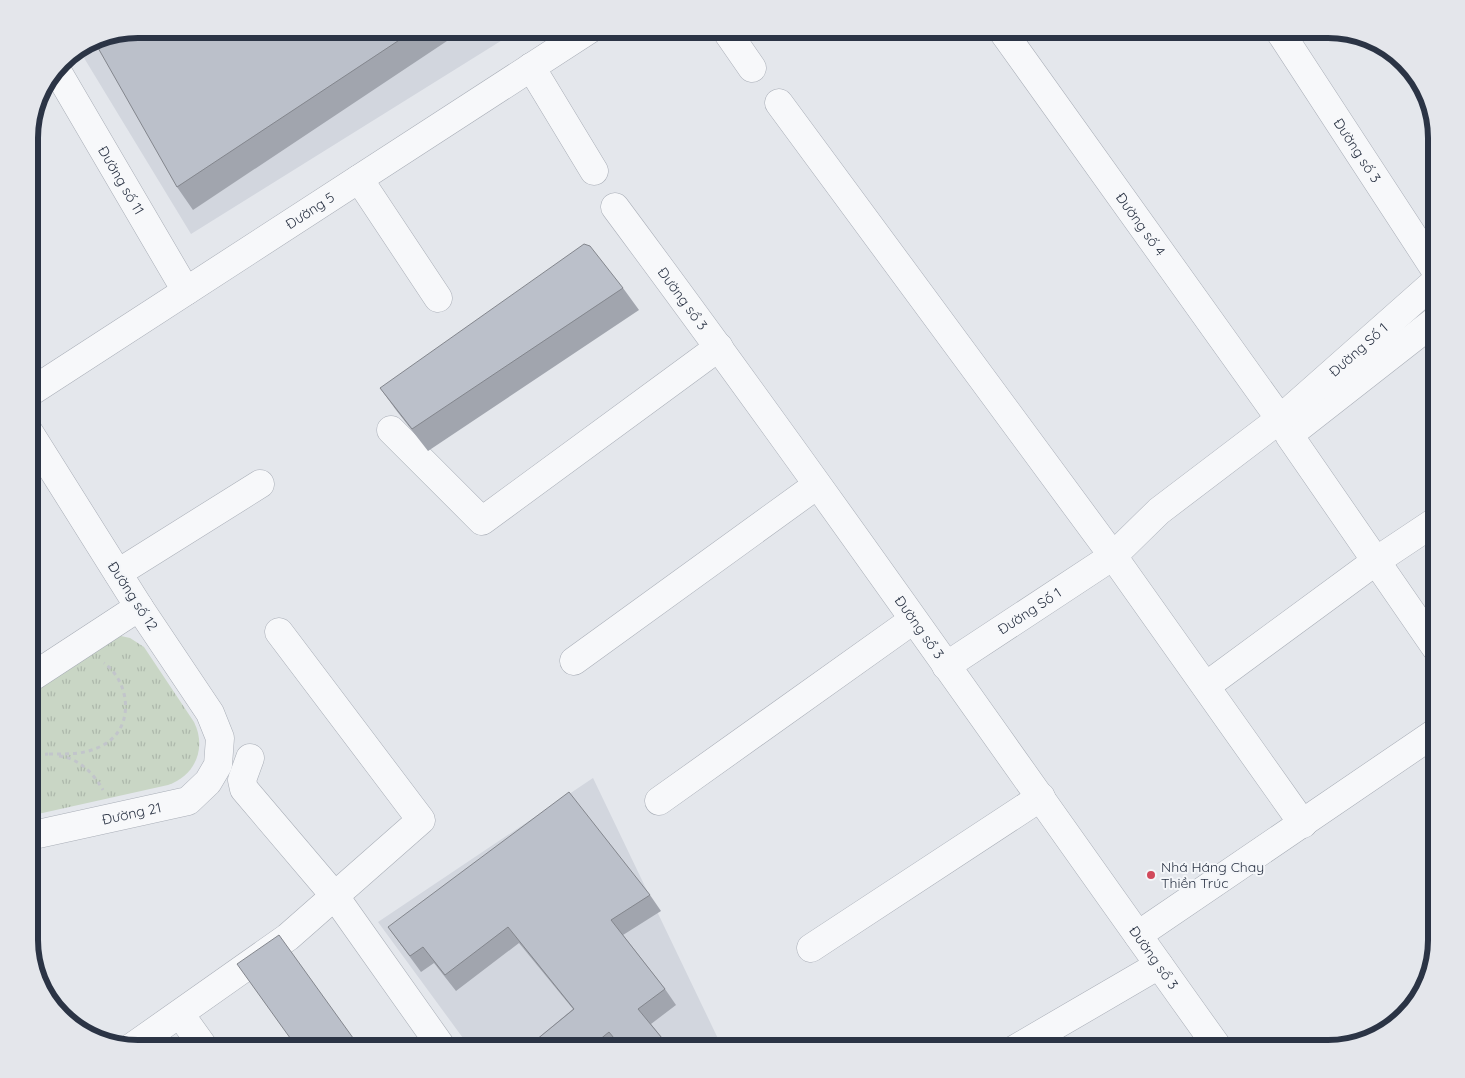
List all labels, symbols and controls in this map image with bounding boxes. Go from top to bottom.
street label: Đường số 3 [1330,115,1385,186]
street label: Đường số 11 [94,143,148,218]
street label: Đường 5 [282,188,338,233]
street label: Đường số 4 [1112,189,1169,259]
street label: Đường sổ 3 [654,264,712,334]
street label: Đường Số 1 [1325,319,1392,380]
street label: Đường số 12 [104,558,162,634]
street label: Đường Số 1 [994,584,1065,638]
street label: Đường sổ 3 [891,592,948,662]
street label: Đường 21 [100,798,163,829]
place label: Nhá Háng Chay Thiền Trúc [1161,858,1264,892]
marker: Nhá Háng Chay Thiền Trúc [1145,869,1157,881]
street label: Đường sổ 3 [1125,922,1182,993]

